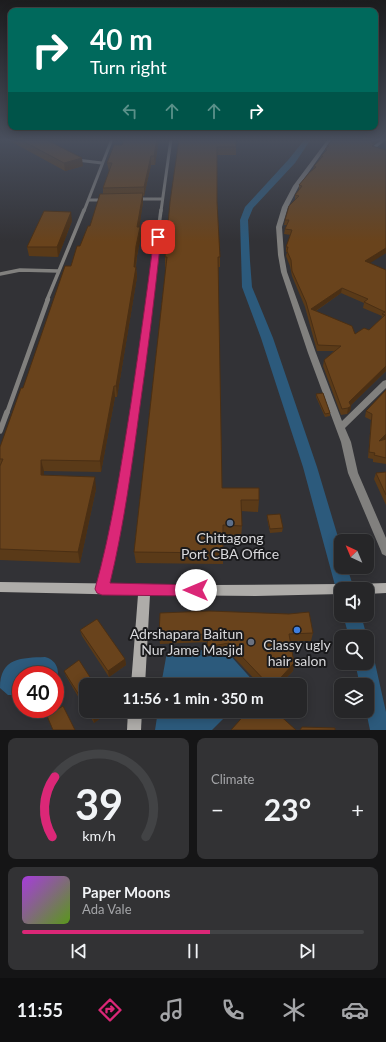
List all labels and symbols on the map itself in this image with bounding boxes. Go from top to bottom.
pin [141,220,175,254]
marker: Chittagong Port CBA Office [225,518,235,528]
place label: Chittagong Port CBA Office [181,529,279,562]
north arrow [334,534,374,574]
position arrow [175,569,217,611]
place label: Adrshapara Baitun Nur Jame Masjid [130,625,243,658]
marker: Classy ugly hair salon [292,625,302,635]
place label: Classy ugly hair salon [263,636,332,669]
marker: Adrshapara Baitun Nur Jame Masjid [246,637,256,647]
speed limit sign: 40 [12,666,64,718]

